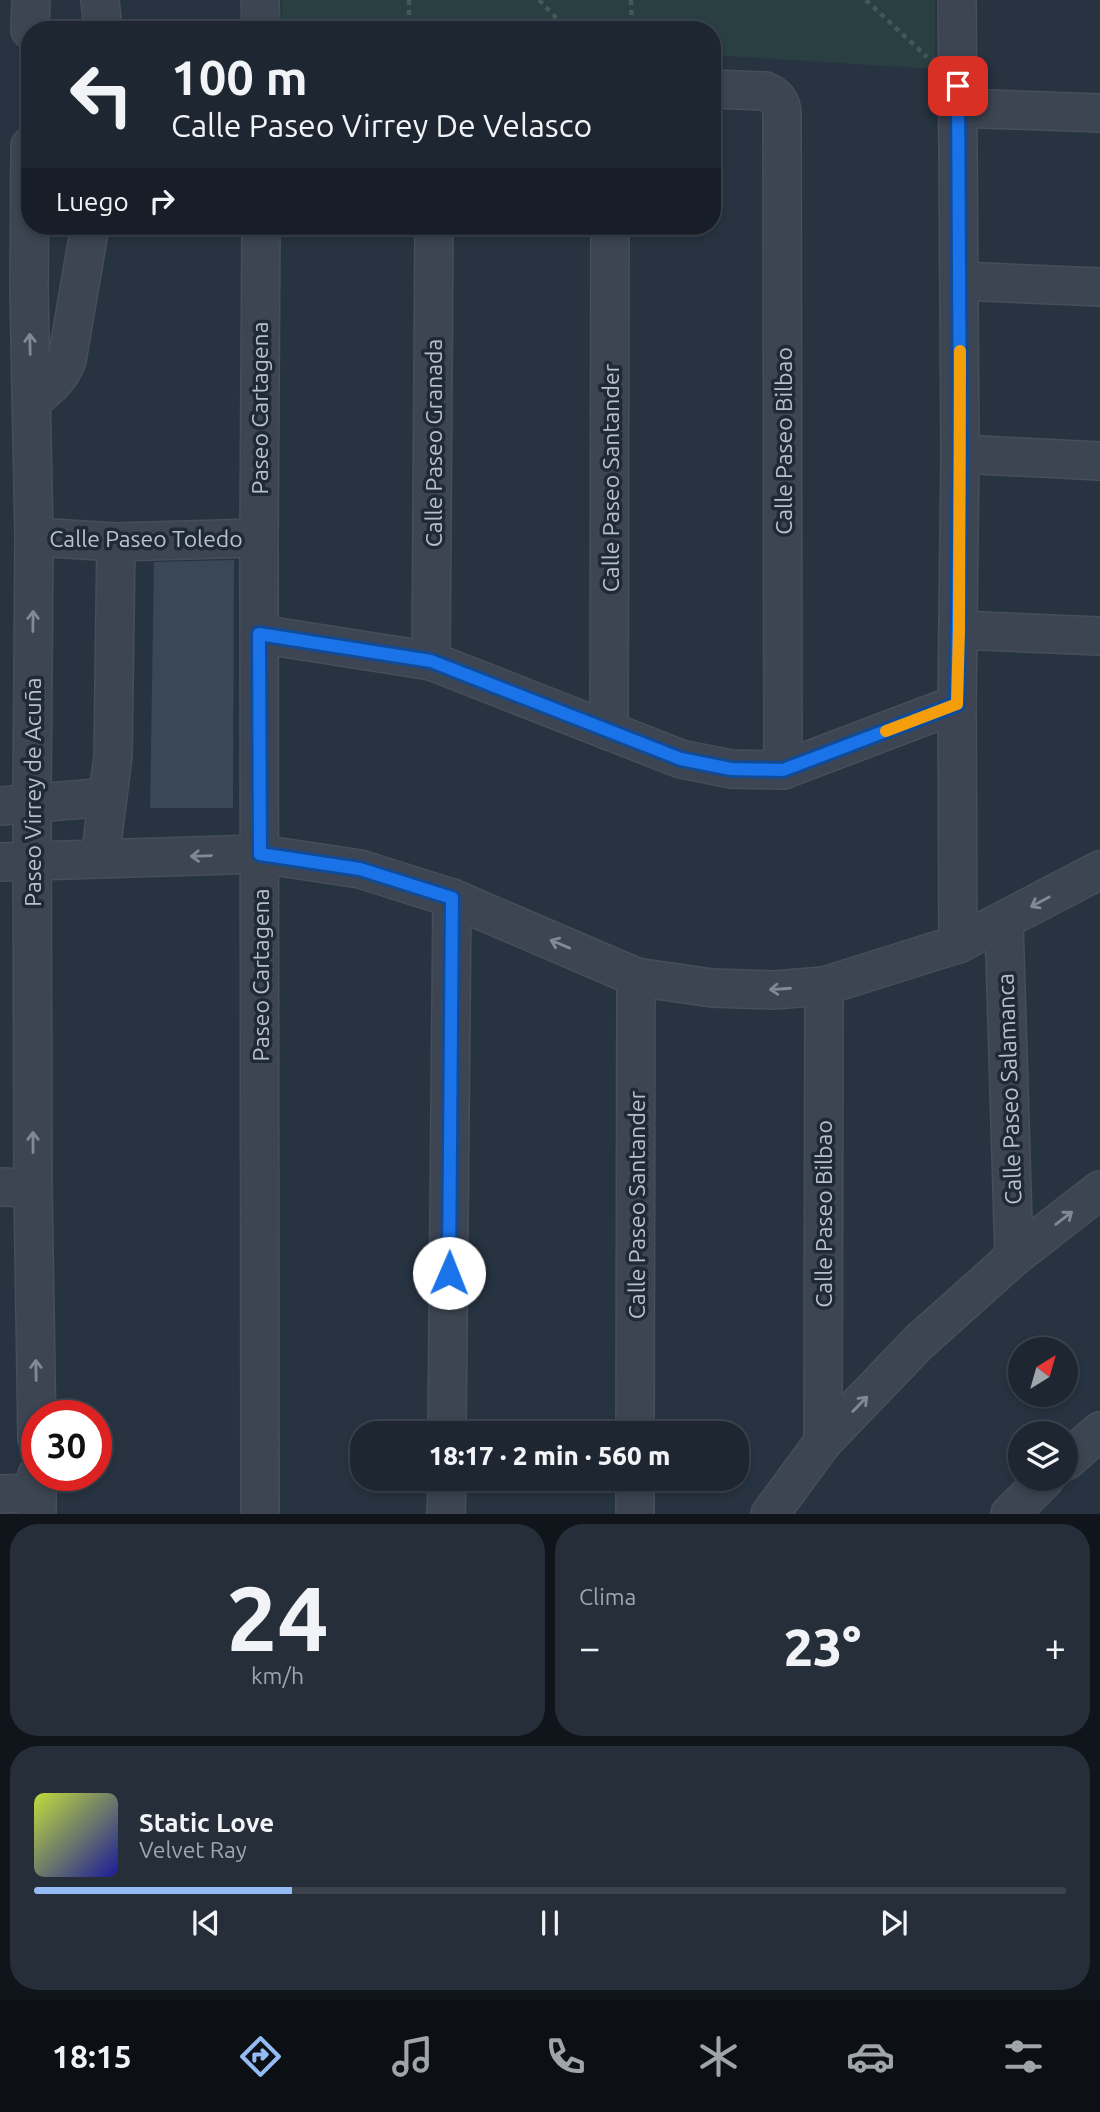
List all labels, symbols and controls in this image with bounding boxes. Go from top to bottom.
icon: left [56,49,147,140]
text: 100 m [171,49,308,104]
pin [928,56,988,116]
icon: arrive [939,67,977,105]
text: Calle Paseo Virrey De Velasco [171,107,592,143]
icon: right [143,182,181,220]
text: Luego [56,187,129,216]
street label: Paseo Cartagena [247,321,272,495]
one-way arrow [23,333,37,356]
street label: Calle Paseo Granada [421,339,446,547]
street label: Calle Paseo Bilbao [771,347,796,535]
street label: Calle Paseo Santander [598,363,623,592]
street label: Calle Paseo Toledo [49,526,243,551]
one-way arrow [26,610,39,633]
street label: Paseo Virrey de Acuña [20,677,45,907]
one-way arrow [190,849,213,862]
street label: Paseo Cartagena [248,888,273,1062]
one-way arrow [1030,895,1051,909]
one-way arrow [550,937,571,950]
street label: Calle Paseo Salamanca [992,973,1026,1205]
one-way arrow [769,983,792,996]
street label: Calle Paseo Santander [624,1090,649,1319]
street label: Calle Paseo Bilbao [811,1120,836,1308]
one-way arrow [26,1131,40,1154]
one-way arrow [1054,1211,1072,1226]
position arrow [412,1236,486,1310]
north arrow [1008,1337,1078,1407]
map controls [1008,1337,1078,1491]
one-way arrow [29,1359,43,1382]
one-way arrow [851,1396,868,1413]
speed limit sign: 30 [21,1400,112,1491]
button: layers [1008,1421,1078,1491]
text: 18:17 · 2 min · 560 m [429,1441,670,1470]
text: 24 [226,1566,329,1668]
text: Clima [579,1584,636,1609]
text: 23° [784,1618,861,1676]
text: − [579,1626,600,1668]
text: + [1045,1626,1066,1668]
text: km/h [251,1663,304,1688]
text: Static Love [139,1808,274,1837]
text: Velvet Ray [139,1837,247,1862]
icon: previous [187,1904,225,1942]
icon: pause [531,1904,569,1942]
icon: next [875,1904,913,1942]
icon: directions [236,2032,285,2081]
icon: music [388,2032,437,2081]
icon: phone [541,2032,590,2081]
icon: climate [694,2032,743,2081]
icon: car [846,2032,895,2081]
icon: filters [999,2032,1048,2081]
text: 18:15 [52,2038,132,2074]

